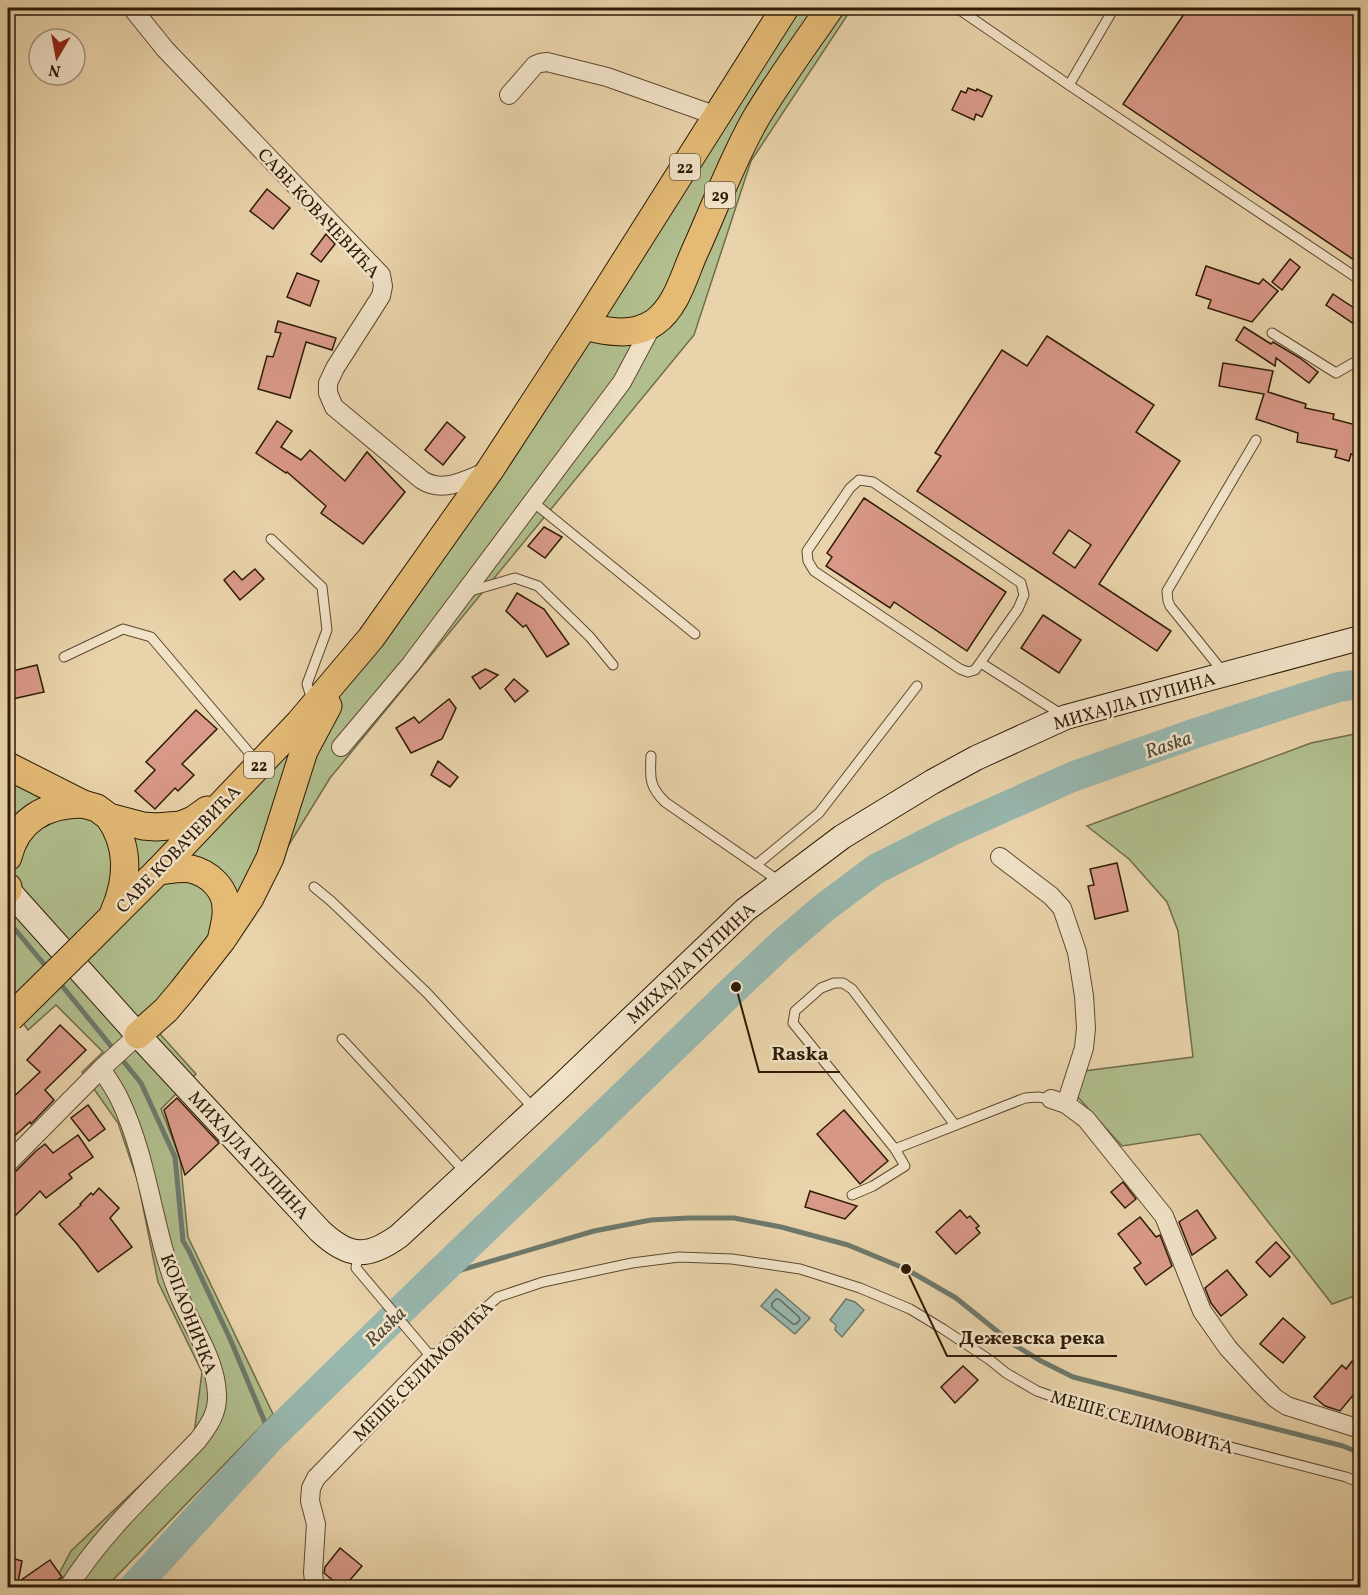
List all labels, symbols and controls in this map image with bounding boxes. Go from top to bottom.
north arrow [27,27,87,87]
text: N [47,58,62,82]
street label: САВЕ КОВАЧЕВИЋА [251,143,385,285]
road number: 22 [670,154,700,180]
road number: 29 [705,182,735,208]
street label: МИХАЈЛА ПУПИНА [1050,667,1219,738]
water label: Raska [1141,725,1196,767]
road number: 22 [244,752,274,778]
street label: САВЕ КОВАЧЕВИЋА [111,780,247,920]
street label: МИХАЈЛА ПУПИНА [622,898,762,1030]
callout: Raska [759,1034,840,1072]
text: Raska [771,1041,829,1069]
street label: МИХАЈЛА ПУПИНА [182,1086,314,1226]
street label: КОПАОНИЧКА [153,1251,222,1379]
street label: МЕШЕ СЕЛИМОВИЋА [348,1296,500,1448]
water label: Raska [359,1301,413,1354]
callout: Дежевска река [947,1318,1117,1356]
text: Дежевска река [959,1325,1105,1353]
street label: МЕШЕ СЕЛИМОВИЋА [1047,1385,1237,1462]

